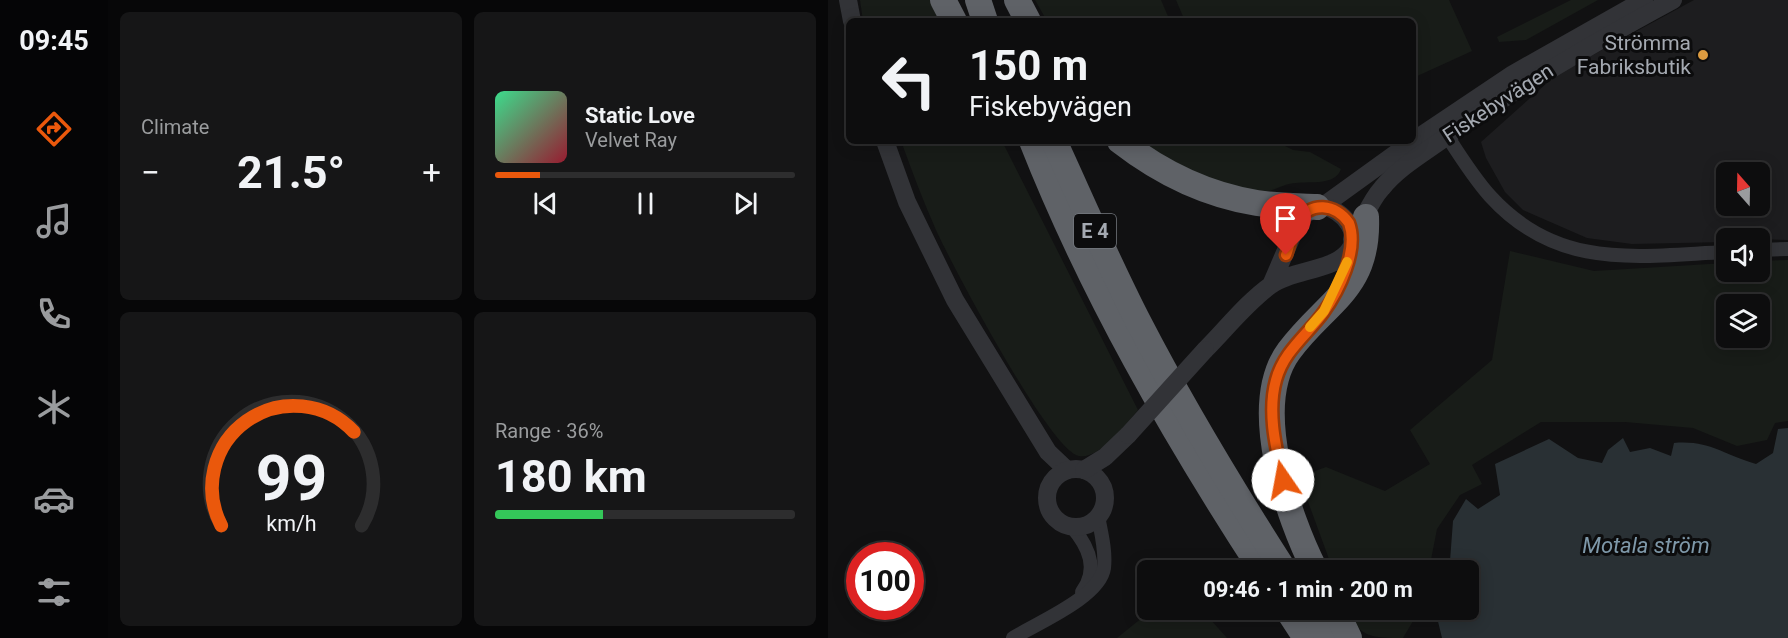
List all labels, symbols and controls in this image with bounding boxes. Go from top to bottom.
text: 09:45 [19,25,89,57]
place label: Strömma Fabriksbutik [1577,31,1691,79]
text: 150 m [969,41,1088,90]
icon: left [870,42,948,120]
marker: Strömma Fabriksbutik [1696,48,1710,62]
street label: Fiskebyvägen [1438,58,1558,148]
text: Fiskebyvägen [969,91,1132,123]
text: Static Love [585,103,695,128]
icon: directions [33,108,75,150]
text: Climate [141,115,209,139]
text: Velvet Ray [585,128,677,152]
text: 21.5° [237,146,345,199]
text: − [141,153,160,192]
text: + [422,153,441,192]
north arrow [1716,162,1770,216]
map controls [1716,162,1770,348]
icon: previous [529,187,562,220]
icon: pause [629,187,662,220]
icon: next [729,187,762,220]
pin [1260,193,1311,255]
icon: music [33,200,75,242]
icon: arrive [1269,202,1302,235]
road number: E 4 [1074,214,1116,248]
button: sound [1716,228,1770,282]
icon: phone [33,293,75,335]
button: layers [1716,294,1770,348]
icon: climate [33,386,75,428]
text: Range · 36% [495,419,603,443]
text: 99 [255,442,327,515]
position arrow [1251,448,1315,512]
text: 180 km [495,450,647,503]
icon: car [33,478,75,520]
text: km/h [266,511,316,536]
water label: Motala ström [1582,533,1710,558]
speed limit sign: 100 [846,542,924,620]
icon: filters [33,571,75,613]
text: 09:46 · 1 min · 200 m [1203,577,1413,602]

